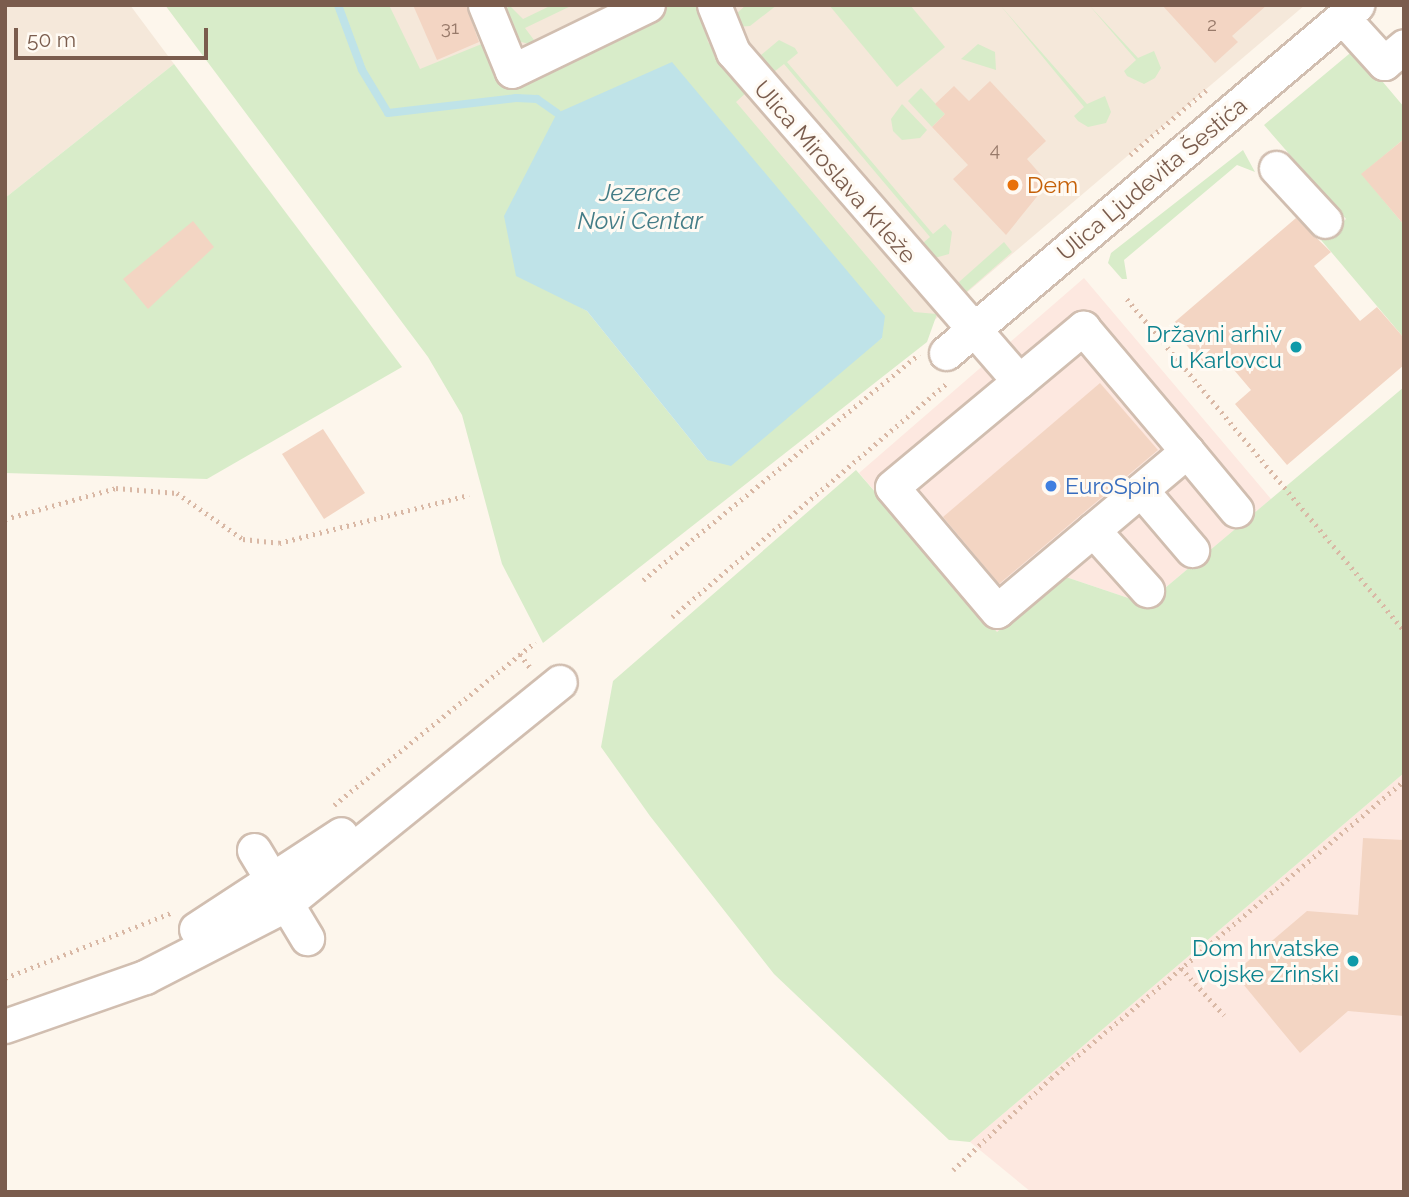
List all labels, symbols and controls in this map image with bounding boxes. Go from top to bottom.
scale bar [18,14,212,58]
house number: 2 [1207,14,1217,36]
house number: 31 [441,17,459,39]
text: 50 m [27,27,76,52]
street label: Ulica Miroslava Krleže [748,75,922,269]
street label: Ulica Ljudevita Šestića [1052,92,1252,266]
house number: 4 [990,139,1000,161]
place label: Dem [1027,171,1078,199]
marker: Dem [1005,177,1021,193]
water label: Jezerce Novi Centar [577,179,703,235]
place label: Državni arhiv u Karlovcu [1146,320,1282,374]
marker: Državni arhiv u Karlovcu [1288,339,1304,355]
place label: EuroSpin [1065,472,1160,500]
marker: EuroSpin [1043,478,1059,494]
place label: Dom hrvatske vojske Zrinski [1192,934,1339,988]
marker: Dom hrvatske vojske Zrinski [1345,953,1361,969]

